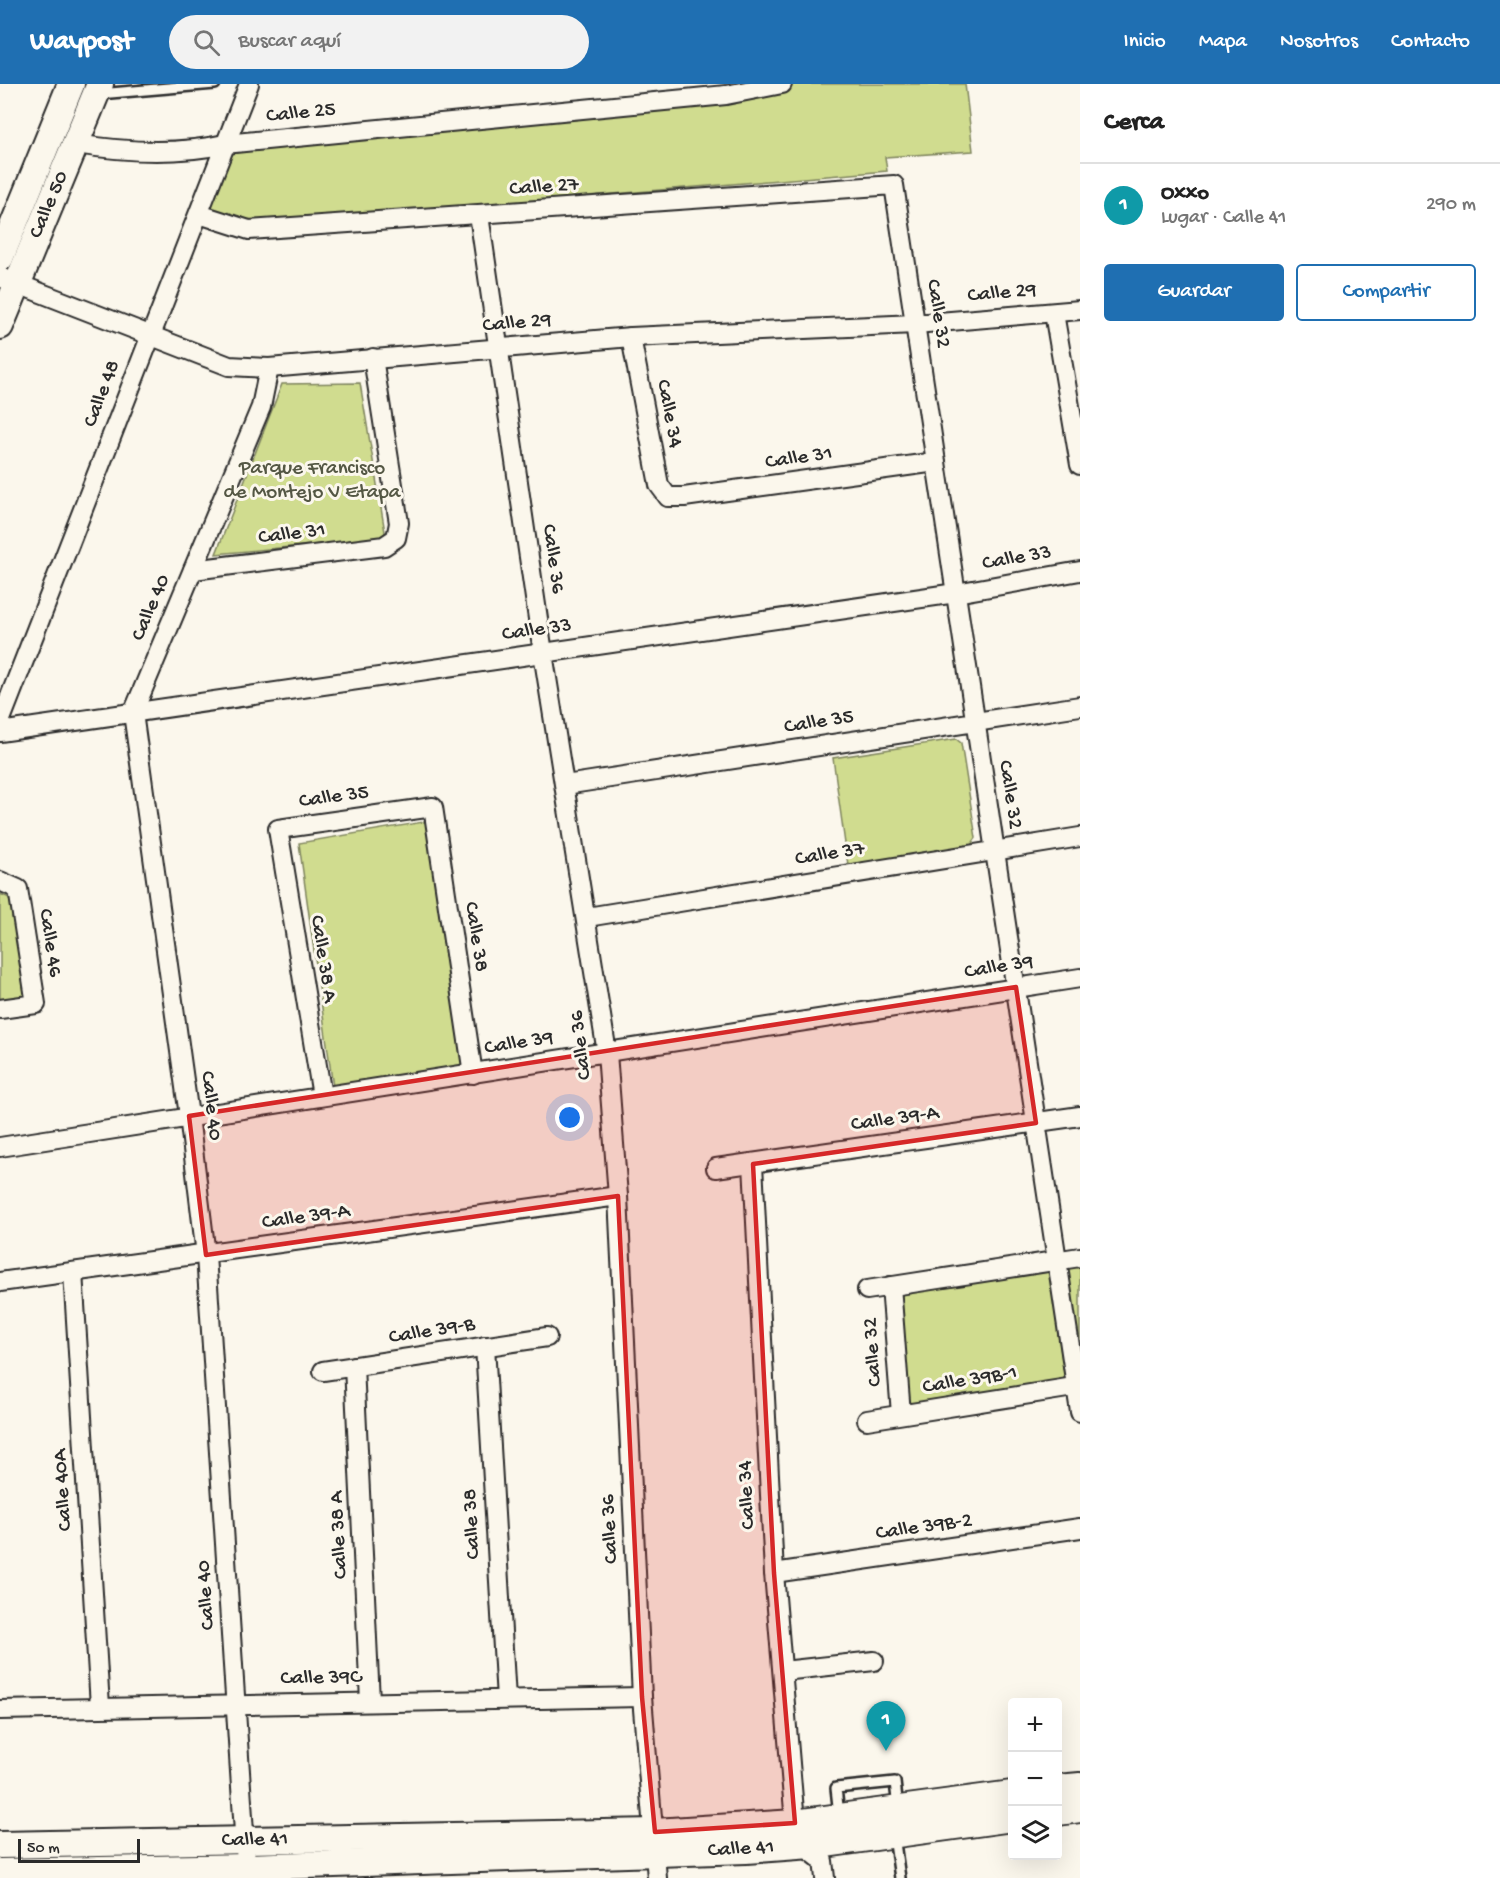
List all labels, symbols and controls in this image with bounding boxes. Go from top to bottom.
search box [169,15,589,69]
text: Waypost [30,26,133,59]
icon: search [190,26,223,59]
text: Buscar aquí [238,29,341,55]
text: Inicio [1124,30,1166,55]
text: Mapa [1199,30,1247,55]
text: Nosotros [1280,30,1358,55]
text: Contacto [1391,30,1470,55]
street label: Calle 25 [265,98,337,130]
text: Cerca [1104,108,1164,139]
street label: Calle 50 [25,167,75,243]
street label: Calle 27 [509,173,581,203]
text: Oxxo [1161,181,1209,207]
text: 1 [1119,194,1128,217]
text: 290 m [1426,194,1476,217]
text: Lugar · Calle 41 [1161,207,1286,230]
button: Guardar [1104,264,1284,321]
button: Compartir [1296,264,1476,321]
street label: Calle 32 [919,278,955,350]
street label: Calle 29 [967,279,1038,309]
street label: Calle 29 [482,309,553,339]
street label: Calle 48 [79,357,127,431]
street label: Calle 34 [649,378,687,450]
street label: Calle 31 [764,442,834,476]
park label: Parque Francisco de Montejo V Etapa [224,457,402,506]
street label: Calle 31 [257,518,327,552]
street label: Calle 36 [535,523,569,596]
street label: Calle 33 [980,541,1054,577]
street label: Calle 40 [127,571,177,645]
street label: Calle 33 [501,614,573,648]
street label: Calle 35 [782,705,856,741]
street label: Calle 32 [991,759,1027,831]
street label: Calle 35 [298,781,370,815]
street label: Calle 37 [794,837,868,873]
street label: Calle 38 [457,900,493,974]
street label: Calle 46 [31,907,67,979]
street label: Calle 38 A [303,914,341,1006]
street label: Calle 39 [963,950,1036,986]
street label: Calle 36 [565,1009,599,1081]
street label: Calle 39 [483,1026,556,1062]
street label: Calle 40 [193,1070,227,1142]
street label: Calle 39-A [849,1101,942,1139]
your location [555,1103,584,1132]
street label: Calle 39-A [260,1199,353,1237]
street label: Calle 39-B [387,1313,478,1351]
street label: Calle 32 [859,1317,889,1387]
street label: Calle 39B-1 [921,1361,1019,1401]
street label: Calle 40A [49,1446,79,1532]
street label: Calle 34 [734,1460,762,1530]
street label: Calle 38 [459,1488,487,1560]
street label: Calle 38 A [325,1489,355,1580]
street label: Calle 36 [597,1493,625,1564]
street label: Calle 39B-2 [874,1509,974,1547]
street label: Calle 40 [192,1559,222,1631]
street label: Calle 39C [280,1666,363,1692]
map controls [1008,1698,1062,1860]
button: + [1008,1698,1062,1752]
pin: 1 [866,1702,906,1751]
button: − [1008,1752,1062,1806]
button: layers [1008,1806,1062,1860]
street label: Calle 41 [222,1828,288,1854]
scale bar [18,1836,140,1864]
street label: Calle 41 [707,1836,775,1864]
text: 50 m [27,1840,60,1859]

